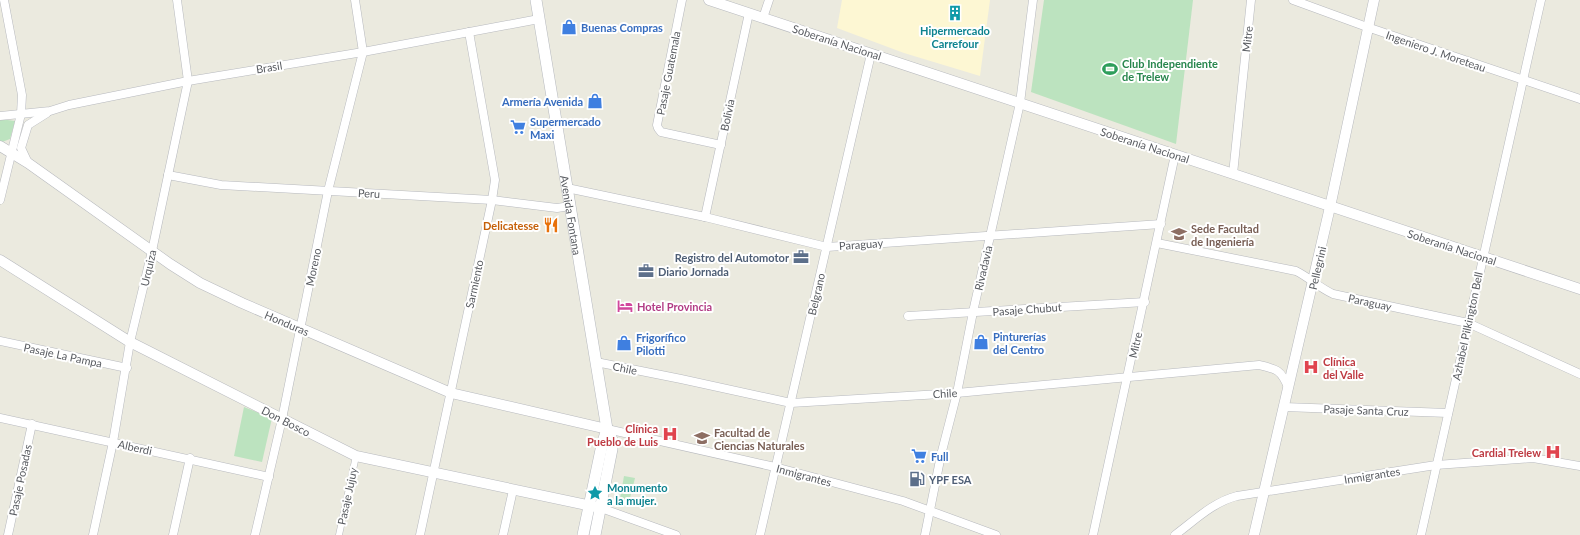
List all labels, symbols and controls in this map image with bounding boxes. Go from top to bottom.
building icon: Hipermercado Carrefour [946,4,964,22]
shop icon: Buenas Compras [560,18,578,36]
place label: Buenas Compras [581,21,663,34]
street label: Soberanía Nacional [791,22,883,62]
place label: Hipermercado Carrefour [920,24,990,50]
street label: Mitre [1239,25,1255,53]
street label: Ingeniero J. Moreteau [1384,28,1488,74]
street label: Pasaje Guatemala [653,30,683,116]
place label: Club Independiente de Trelew [1122,57,1218,83]
street label: Brasil [255,59,283,75]
sports icon: Club Independiente de Trelew [1101,60,1119,78]
shop icon: Armería Avenida [586,92,604,110]
place label: Armería Avenida [501,95,583,108]
street label: Bolivia [717,98,737,132]
place label: Supermercado Maxi [530,115,601,141]
supermarket icon: Supermercado Maxi [509,118,527,136]
street label: Soberanía Nacional [1099,125,1191,165]
street label: Avenida Fontana [559,174,585,256]
street label: Peru [358,186,380,200]
restaurant icon: Delicatesse [542,216,560,234]
place label: Delicatesse [483,219,539,232]
place label: Sede Facultad de Ingeniería [1191,222,1259,248]
school or university icon: Sede Facultad de Ingeniería [1170,225,1188,243]
street label: Soberanía Nacional [1406,227,1498,267]
street label: Paraguay [839,236,884,252]
street label: Rivadavia [972,244,994,292]
street label: Pellegrini [1306,245,1328,291]
street label: Moreno [303,247,323,287]
street label: Urquiza [137,248,159,288]
office icon: Registro del Automotor [792,248,810,266]
place label: Registro del Automotor [675,251,790,264]
street label: Sarmiento [463,259,485,309]
office icon: Diario Jornada [637,262,655,280]
place label: Diario Jornada [658,265,729,278]
street label: Azhabel Pilkington Bell [1449,271,1485,381]
street label: Belgrano [805,272,827,316]
street label: Paraguay [1347,291,1393,313]
hotel icon: Hotel Provincia [616,297,634,315]
place label: Hotel Provincia [637,300,712,313]
street label: Pasaje Chubut [992,300,1062,318]
street label: Honduras [263,308,311,338]
place label: Pinturerías del Centro [993,330,1046,356]
place label: Frigorífico Pilotti [636,331,686,357]
street label: Mitre [1126,331,1144,359]
shop icon: Pinturerías del Centro [972,333,990,351]
shop icon: Frigorífico Pilotti [615,334,633,352]
street label: Pasaje La Pampa [23,340,103,370]
place label: Clínica del Valle [1323,355,1364,381]
hospital icon: Clínica del Valle [1302,358,1320,376]
street label: Chile [612,359,638,377]
street label: Chile [932,386,958,400]
street label: Pasaje Santa Cruz [1323,402,1409,418]
street label: Don Bosco [259,403,313,439]
place label: Clínica Pueblo de Luis [587,422,658,448]
hospital icon: Clínica Pueblo de Luis [661,425,679,443]
place label: Facultad de Ciencias Naturales [714,426,805,452]
school or university icon: Facultad de Ciencias Naturales [693,429,711,447]
street label: Alberdi [117,437,154,457]
street label: Pasaje Posadas [6,443,34,517]
hospital icon: Cardial Trelew [1544,443,1562,461]
place label: Cardial Trelew [1472,446,1541,459]
supermarket icon: Full [910,447,928,465]
place label: Full [931,450,949,463]
street label: Inmigrantes [775,461,833,489]
street label: Inmigrantes [1343,464,1401,486]
street label: Pasaje Jujuy [335,466,359,526]
fuel station icon: YPF ESA [908,470,926,488]
place label: YPF ESA [928,473,972,486]
place label: Monumento a la mujer. [607,481,668,507]
place icon: Monumento a la mujer. [586,484,604,502]

